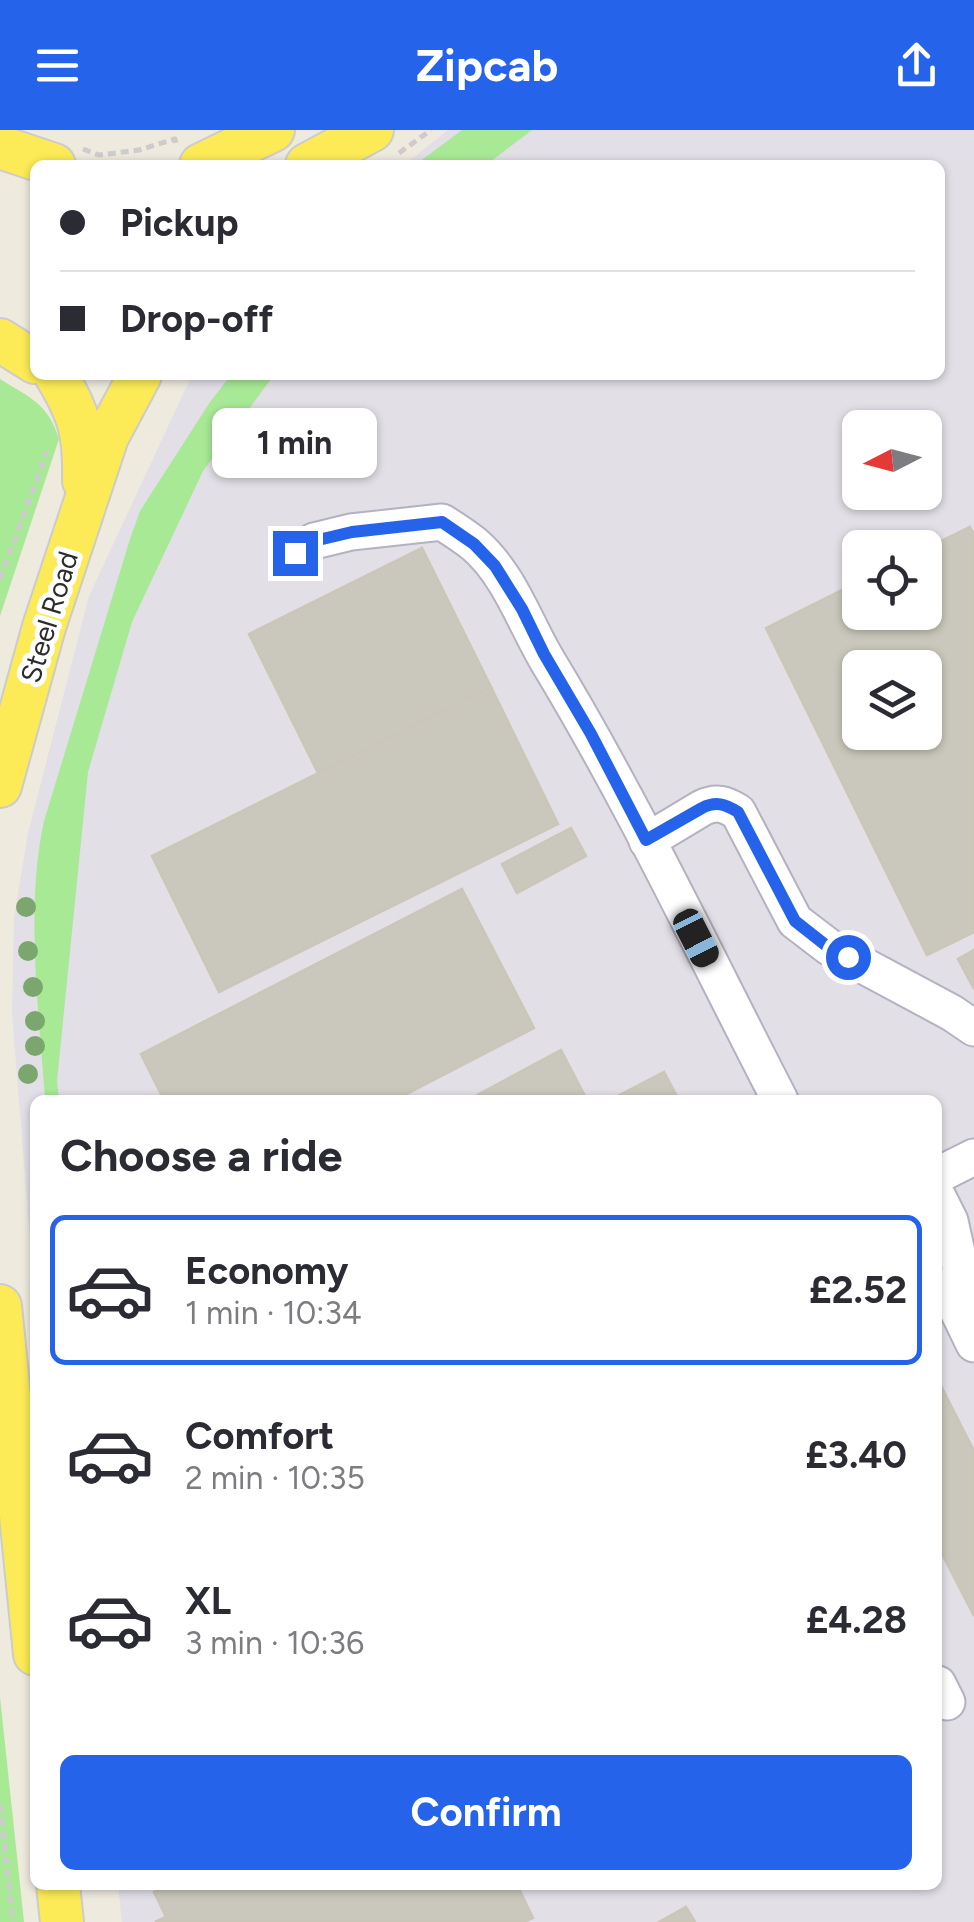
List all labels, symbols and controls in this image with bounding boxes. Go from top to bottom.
icon: menu [30,38,85,93]
text: Zipcab [416,38,558,92]
icon: share [889,38,944,93]
text: Pickup [120,200,238,246]
text: Drop-off [120,296,273,342]
callout: 1 min [212,408,378,478]
north arrow [842,410,942,510]
map controls [842,410,942,750]
text: 1 min [257,424,332,462]
button: locate [842,530,942,630]
route end [273,531,318,576]
street label: Steel Road [13,547,85,687]
button: layers [842,650,942,750]
car [669,904,723,972]
route start [826,935,871,980]
text: Choose a ride [60,1128,342,1182]
icon: car [65,1245,155,1335]
text: Economy [185,1248,348,1294]
text: £2.52 [809,1267,907,1313]
text: 1 min · 10:34 [185,1294,362,1332]
icon: car [65,1410,155,1500]
text: Comfort [185,1413,334,1459]
text: £3.40 [805,1432,907,1478]
text: 2 min · 10:35 [185,1459,365,1497]
icon: car [65,1575,155,1665]
text: XL [185,1578,231,1624]
text: £4.28 [806,1597,907,1643]
text: 3 min · 10:36 [185,1624,364,1662]
button: Confirm [60,1755,912,1870]

